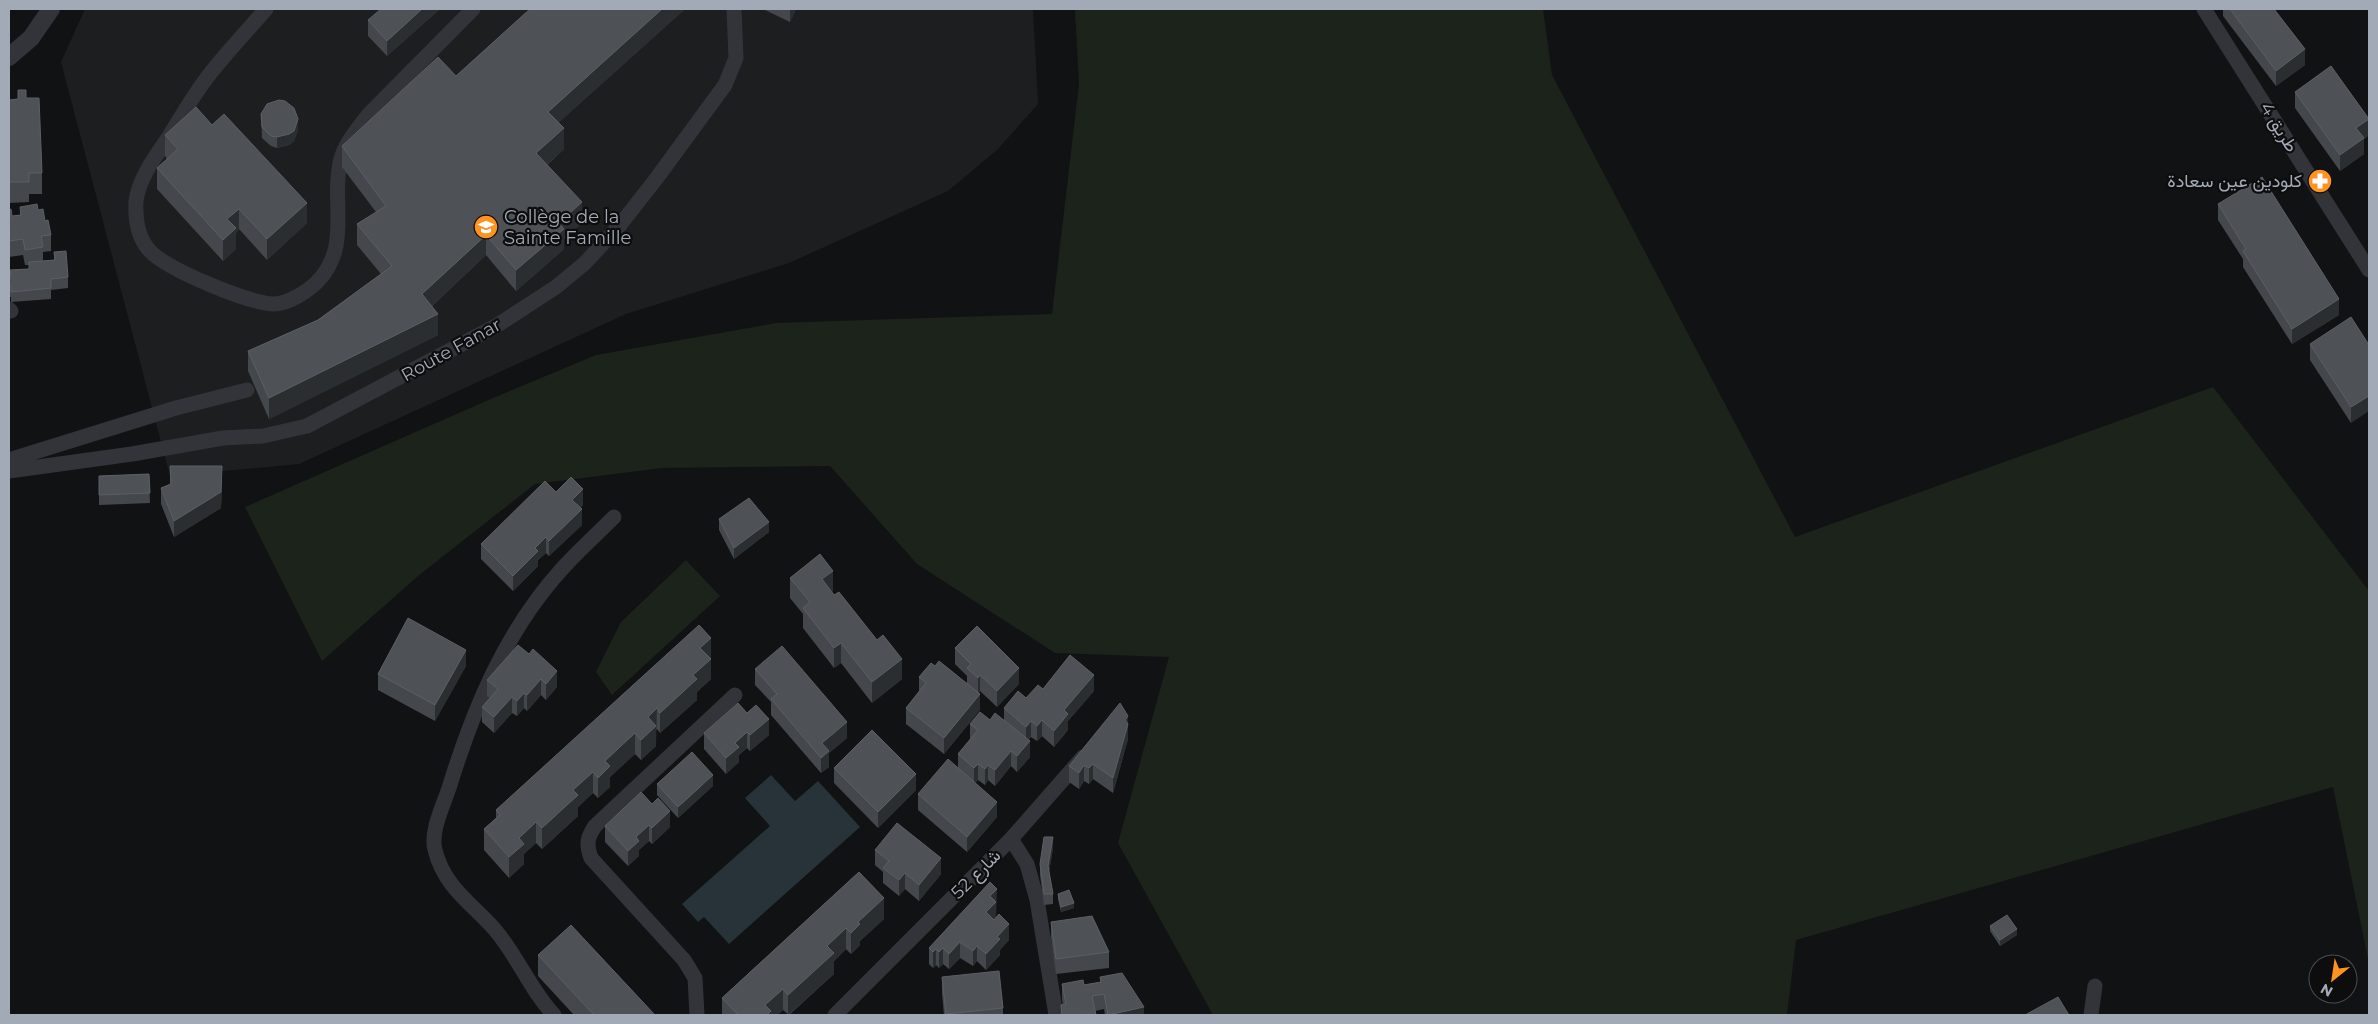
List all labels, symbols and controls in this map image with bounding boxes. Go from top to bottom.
street label: طريق 4 [2255,98,2303,156]
pharmacy icon: كلودين عين سعادة [2307,168,2333,194]
place label: كلودين عين سعادة [2167,170,2302,192]
place label: Collège de la Sainte Famille [504,206,632,249]
school or university icon: Collège de la Sainte Famille [473,214,499,240]
street label: Route Fanar [397,314,505,386]
street label: شارع 52 [947,845,1006,904]
north arrow [2308,954,2358,1004]
text: N [2317,980,2336,1001]

